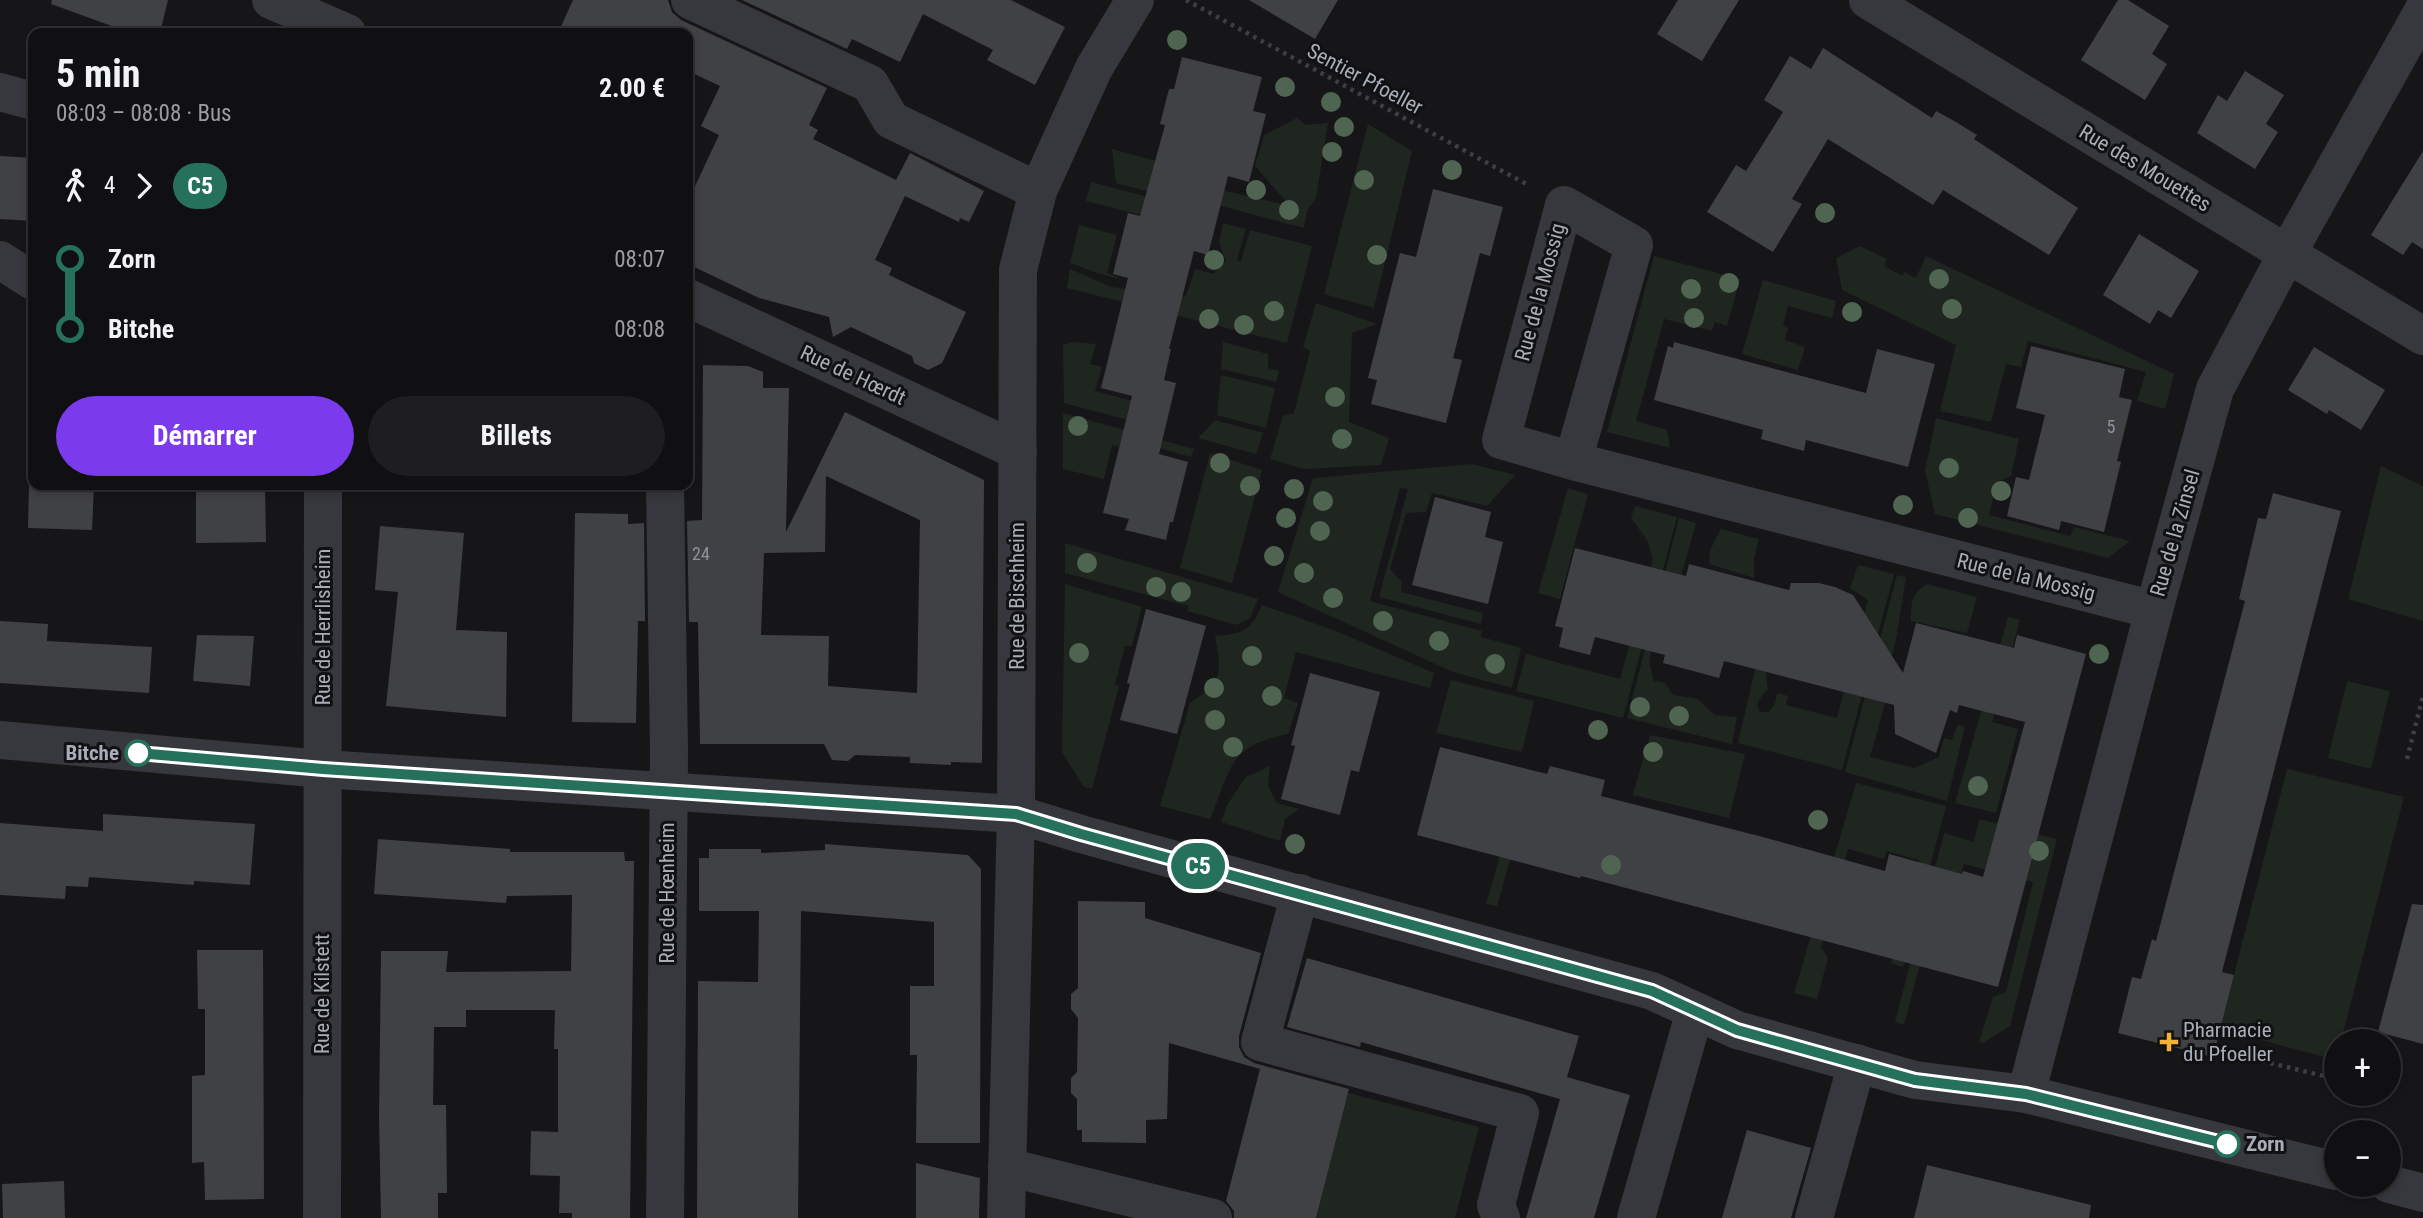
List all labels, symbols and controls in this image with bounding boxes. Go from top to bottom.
street label: Sentier Pfoeller [1303,38,1427,120]
text: 5 min [56,52,140,96]
text: 2.00 € [599,73,665,103]
text: 08:03 – 08:08 · Bus [56,100,232,127]
street label: Rue des Mouettes [2075,119,2215,217]
icon: walk [56,167,94,205]
icon: forward [125,167,163,205]
text: 4 [104,172,115,199]
text: C5 [187,172,213,200]
street label: Rue de la Mossig [1510,221,1570,363]
text: Zorn [108,244,156,274]
text: 08:07 [614,246,665,273]
text: Bitche [108,314,174,344]
text: 08:08 [614,316,665,343]
street label: Rue de Hœrdt [797,340,909,410]
button: Démarrer [56,396,354,476]
button: Billets [368,396,665,476]
house number: 5 [2107,416,2116,437]
street label: Rue de la Zinsel [2145,467,2205,599]
street label: Rue de Bischheim [1005,522,1029,670]
house number: 24 [692,543,710,564]
street label: Rue de la Mossig [1954,548,2098,606]
street label: Rue de Herrlisheim [311,549,335,705]
marker: Bitche [125,740,151,766]
place label: Bitche [65,741,119,765]
street label: Rue de Hœnheim [655,822,679,964]
line badge: C5 [1166,843,1230,889]
text: C5 [1185,852,1211,880]
street label: Rue de Kilstett [310,934,334,1054]
place label: Pharmacie du Pfoeller [2183,1018,2273,1066]
map controls [2324,1029,2401,1197]
button: + [2324,1029,2401,1106]
marker: Pharmacie du Pfoeller [2161,1034,2177,1050]
button: − [2324,1120,2401,1197]
marker: Zorn [2214,1131,2240,1157]
place label: Zorn [2246,1132,2285,1156]

